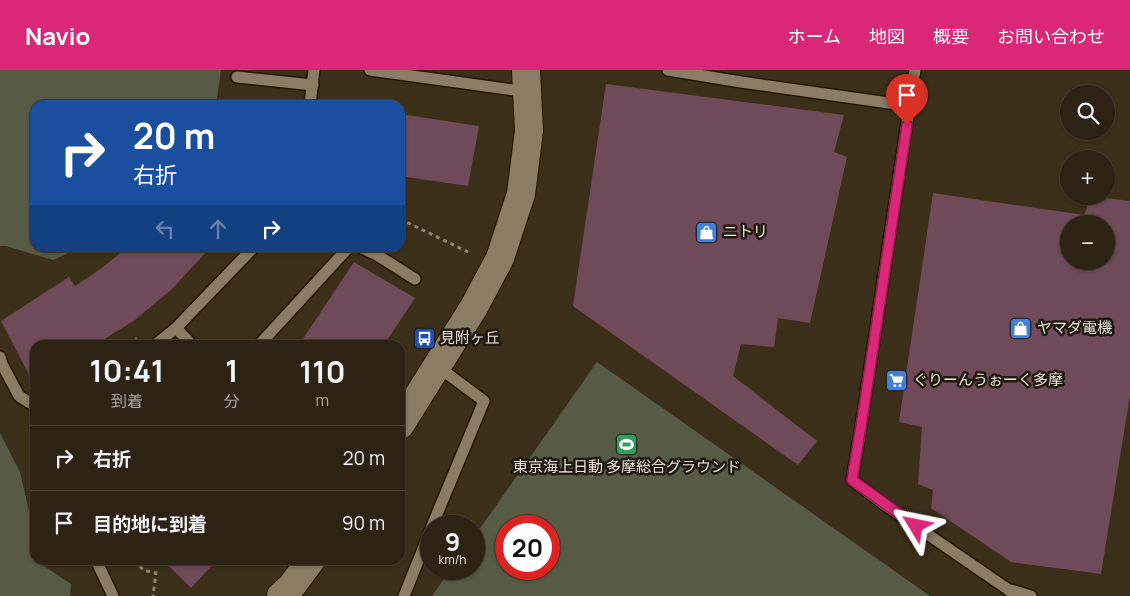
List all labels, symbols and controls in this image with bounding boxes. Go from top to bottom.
text: Navio [25,19,90,52]
text: ホーム [788,24,841,48]
text: 地図 [869,24,905,48]
text: 概要 [933,24,969,48]
text: お問い合わせ [997,24,1105,48]
pin [886,74,928,125]
icon: arrive [893,81,921,109]
map controls [1060,85,1115,270]
button: search [1060,85,1115,140]
text: 20 m [133,112,215,160]
icon: right [50,120,115,185]
button: + [1060,150,1115,205]
text: 右折 [133,160,177,190]
icon: left [151,215,179,243]
icon: ahead [204,215,232,243]
icon: right [257,215,285,243]
button: − [1060,215,1115,270]
shop icon: ニトリ [695,220,719,244]
place label: ニトリ [723,221,768,242]
shop icon: ヤマダ電機 [1009,316,1033,340]
place label: ヤマダ電機 [1037,317,1112,338]
bus stop icon: 見附ヶ丘 [412,326,436,350]
place label: 見附ヶ丘 [440,327,500,348]
text: 10:41 [90,350,164,391]
text: 1 [225,350,238,391]
text: 110 [299,351,345,392]
supermarket icon: ぐりーんうぉーく多摩 [885,368,909,392]
place label: ぐりーんうぉーく多摩 [913,369,1063,390]
text: m [316,389,329,411]
text: 到着 [111,390,143,412]
text: 分 [224,390,240,412]
sports icon: 東京海上日動 多摩総合グラウンド [615,432,639,456]
icon: right [50,444,78,472]
text: 20 m [343,445,385,471]
text: 右折 [93,446,131,472]
place label: 東京海上日動 多摩総合グラウンド [513,456,741,477]
position arrow [889,499,941,551]
icon: arrive [50,509,78,537]
text: 90 m [342,510,385,536]
text: 目的地に到着 [93,511,207,537]
speed limit sign: 20 [495,515,560,580]
text: 9 [445,524,460,559]
text: km/h [439,551,466,568]

